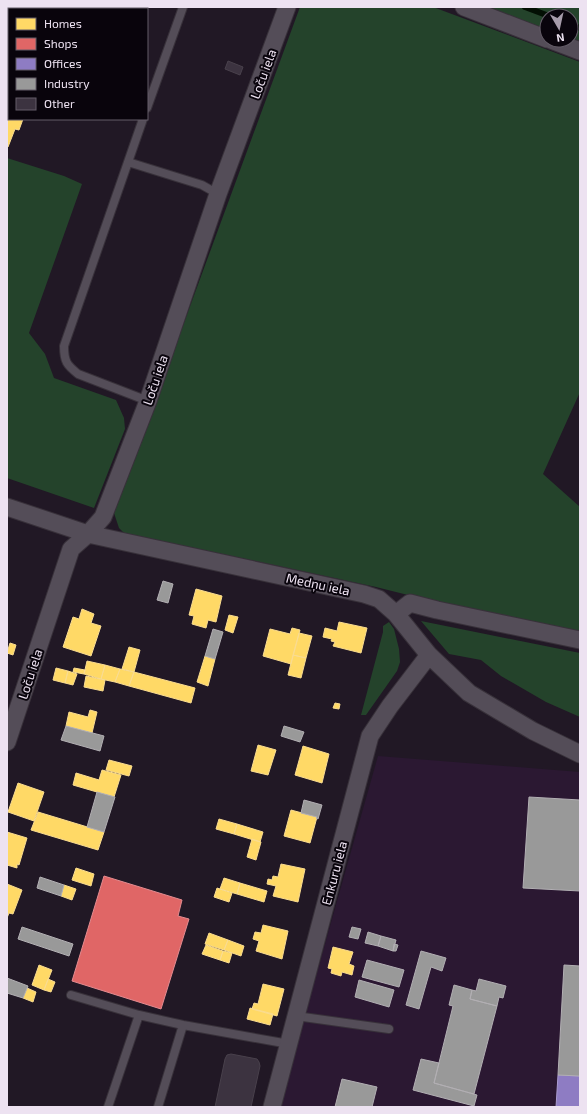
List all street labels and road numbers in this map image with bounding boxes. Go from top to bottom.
street label: Loču iela [247,47,279,101]
street label: Loču iela [139,353,171,407]
street label: Medņu iela [284,569,351,600]
street label: Loču iela [14,647,46,701]
street label: Enkuru iela [318,839,350,907]

